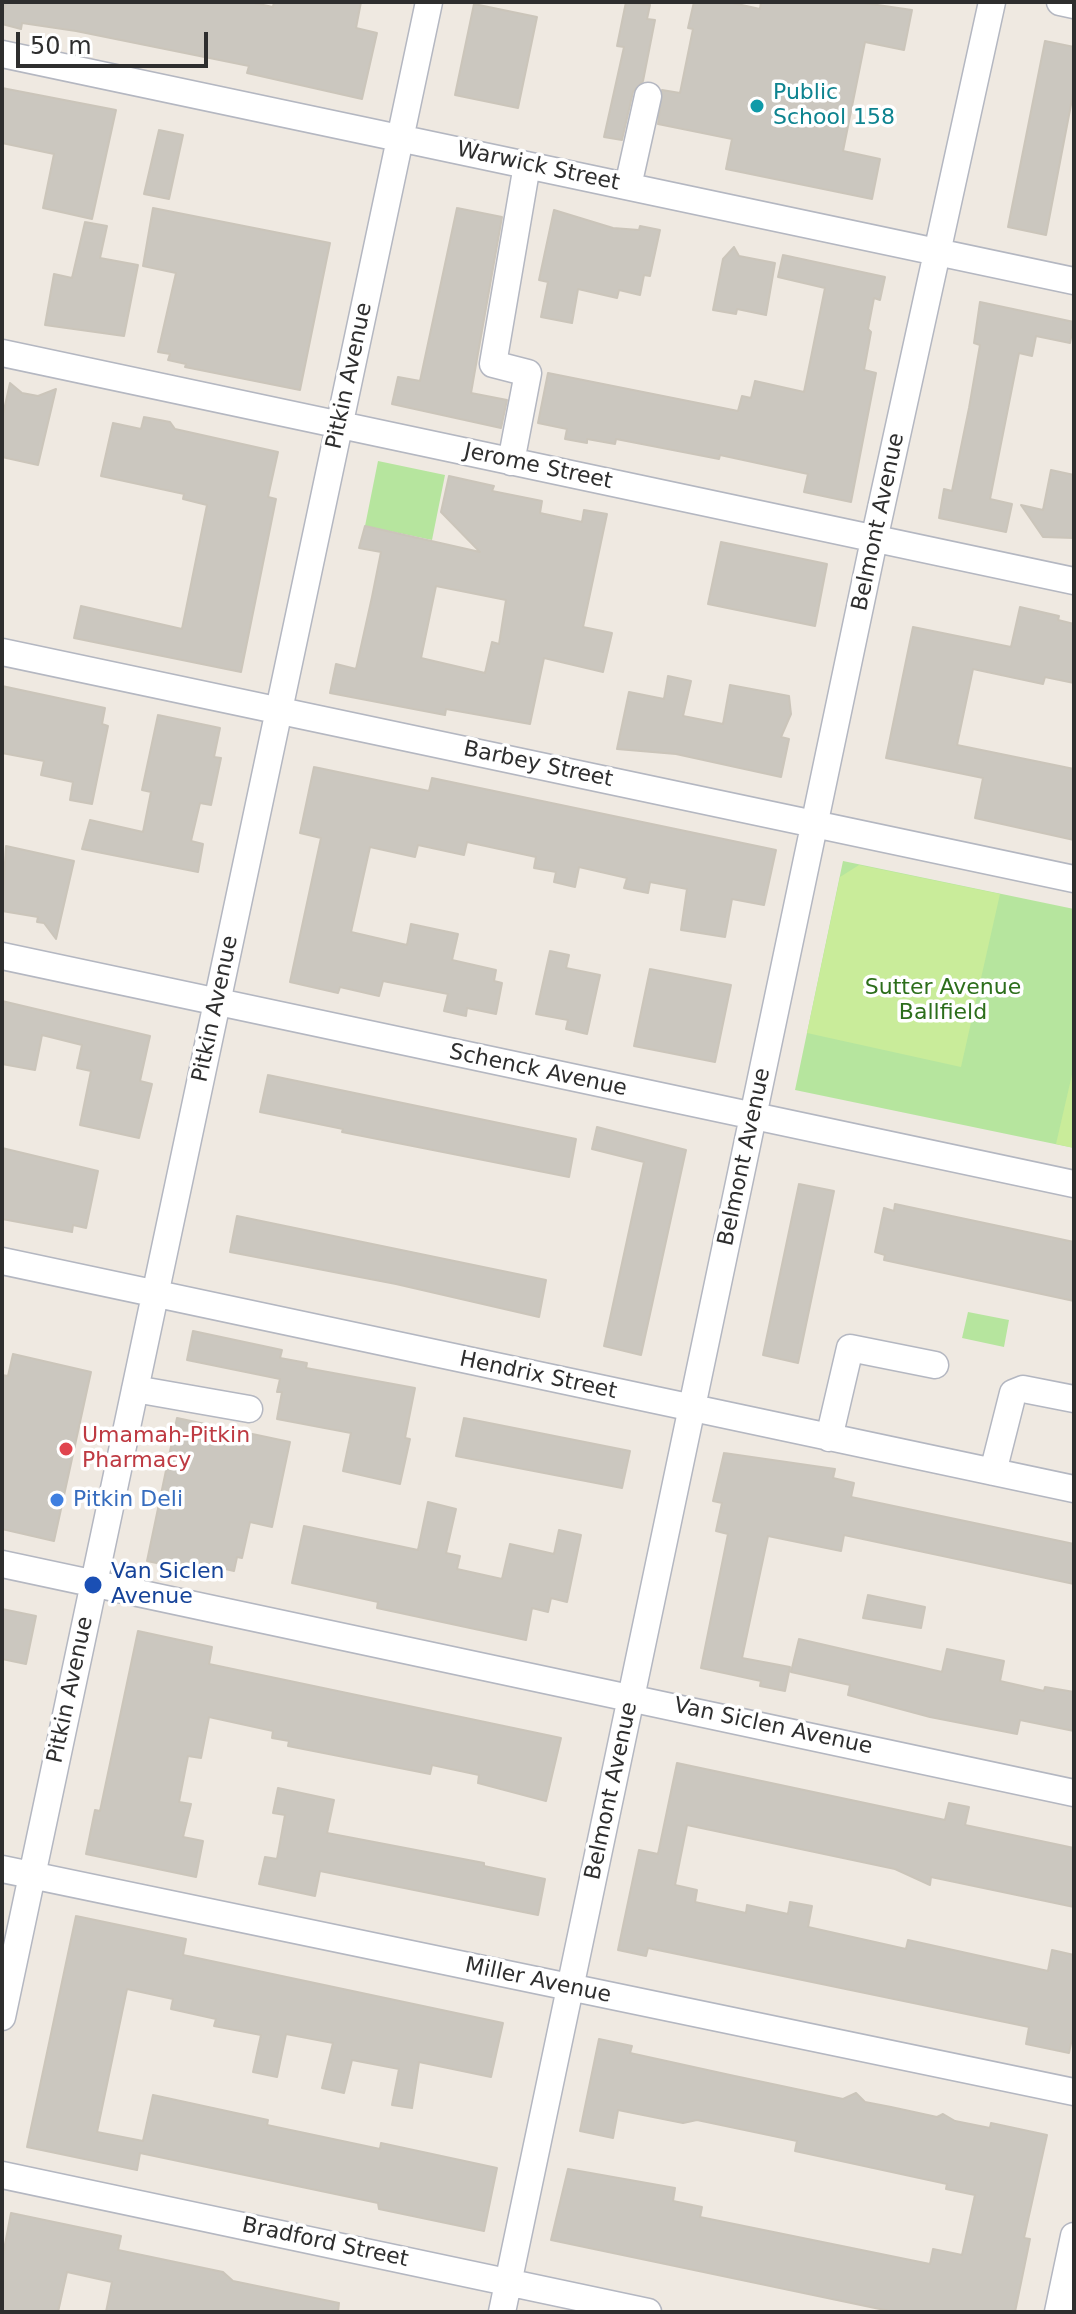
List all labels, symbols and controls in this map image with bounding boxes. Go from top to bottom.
scale bar [20,16,212,66]
text: 50 m [30,32,92,60]
place label: Public School 158 [773,80,895,132]
marker: Public School 158 [748,97,766,115]
street label: Warwick Street [454,137,622,197]
street label: Pitkin Avenue [322,300,378,452]
street label: Belmont Avenue [847,431,911,613]
street label: Jerome Street [461,438,615,496]
street label: Barbey Street [461,736,615,794]
street label: Pitkin Avenue [188,933,244,1085]
park label: Sutter Avenue Ballfield [865,975,1021,1026]
street label: Schenck Avenue [447,1039,629,1103]
street label: Belmont Avenue [713,1066,777,1248]
street label: Hendrix Street [457,1346,619,1406]
place label: Umamah-Pitkin Pharmacy [82,1423,250,1474]
marker: Umamah-Pitkin Pharmacy [57,1440,75,1458]
place label: Pitkin Deli [73,1487,183,1513]
marker: Pitkin Deli [48,1491,66,1509]
place label: Van Siclen Avenue [111,1559,225,1610]
marker: Van Siclen Avenue [82,1574,104,1596]
street label: Pitkin Avenue [43,1614,99,1766]
street label: Van Siclen Avenue [671,1693,875,1761]
street label: Belmont Avenue [580,1700,644,1882]
street label: Miller Avenue [463,1953,613,2009]
street label: Bradford Street [239,2212,411,2274]

